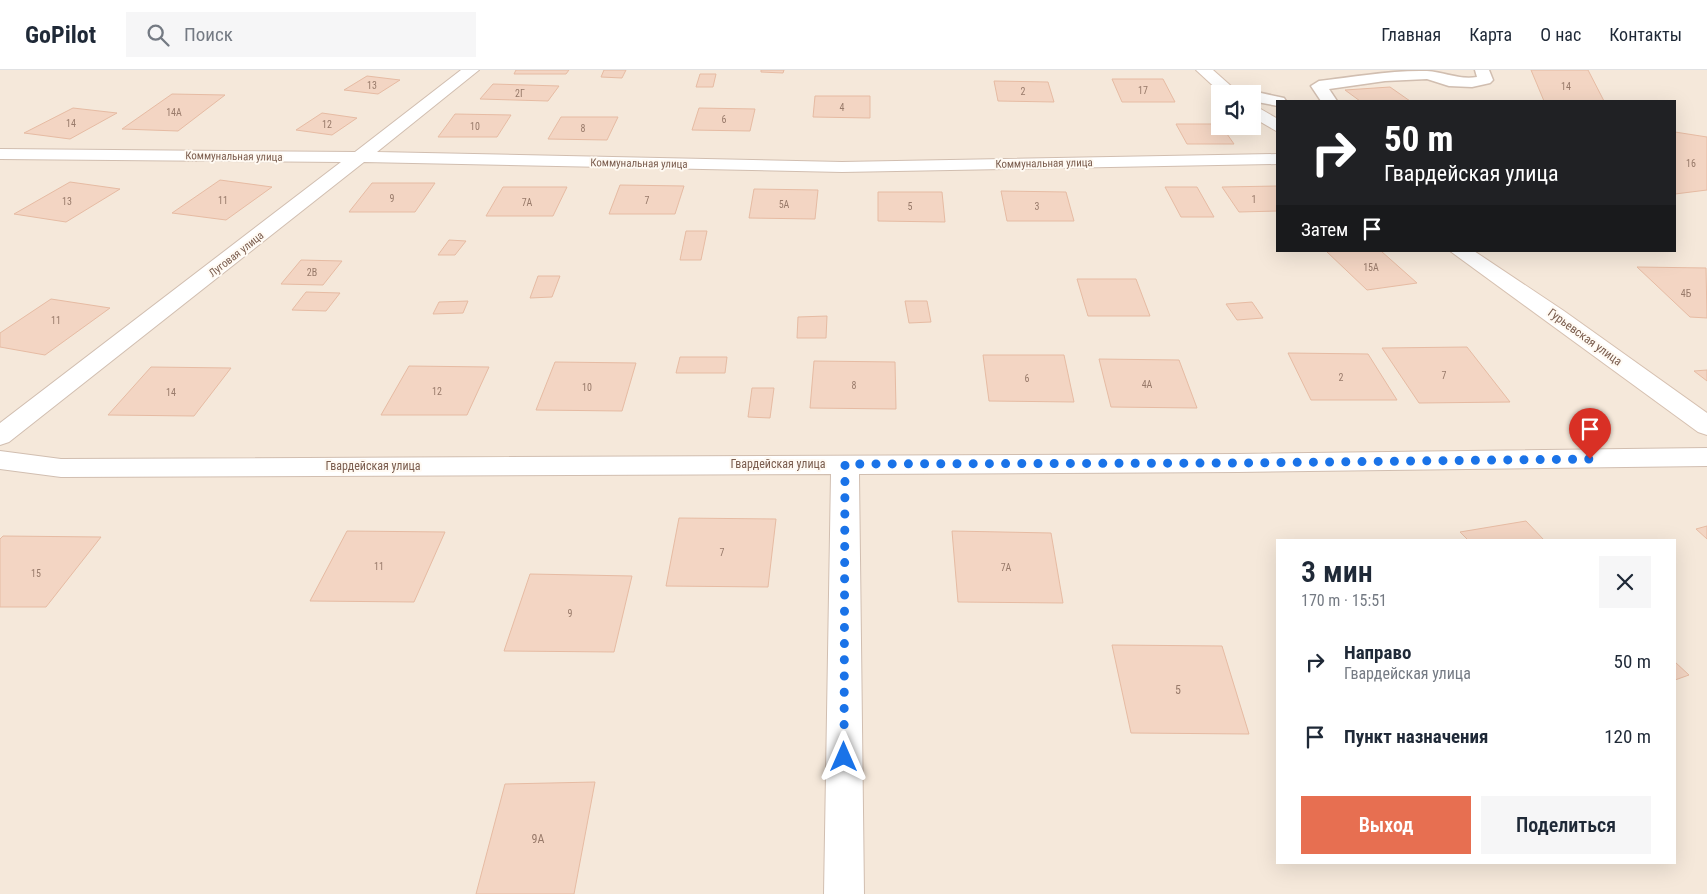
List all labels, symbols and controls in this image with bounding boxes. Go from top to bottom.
search box [126,12,476,57]
text: GoPilot [25,21,96,49]
icon: search [144,21,172,49]
text: Поиск [184,23,233,46]
text: Главная [1381,24,1441,45]
text: Карта [1469,24,1512,45]
text: О нас [1540,24,1581,45]
text: Контакты [1609,24,1682,45]
house number: 13 [367,80,377,91]
house number: 14 [1561,81,1571,92]
house number: 17 [1138,85,1148,96]
map controls [1211,85,1261,135]
button: sound [1211,85,1261,135]
house number: 2 [1021,86,1026,97]
house number: 2Г [515,88,525,99]
house number: 4 [840,102,845,113]
house number: 14А [166,107,182,118]
house number: 6 [722,114,727,125]
house number: 14 [66,118,76,129]
house number: 12 [322,119,332,130]
text: 50 m [1384,119,1453,160]
icon: right [1301,120,1366,185]
house number: 10 [470,121,480,132]
house number: 8 [581,123,586,134]
street label: Коммунальная улица [185,149,283,164]
street label: Коммунальная улица [590,156,688,171]
street label: Коммунальная улица [995,156,1093,171]
house number: 16 [1686,158,1696,169]
text: Гвардейская улица [1384,161,1559,186]
house number: 9 [390,193,395,204]
house number: 1 [1252,194,1256,205]
house number: 11 [218,195,228,206]
house number: 7 [645,195,650,206]
house number: 13 [62,196,72,207]
house number: 7А [522,197,533,208]
house number: 5А [779,199,790,210]
house number: 5 [908,201,913,212]
house number: 3 [1035,201,1040,212]
icon: arrive [1358,215,1386,243]
text: Затем [1301,218,1348,241]
street label: Луговая улица [206,229,266,280]
house number: 15А [1363,262,1379,273]
house number: 2В [307,267,317,278]
house number: 4Б [1681,288,1692,299]
street label: Гурьевская улица [1545,305,1625,369]
house number: 11 [51,315,61,326]
house number: 7 [1442,370,1447,381]
house number: 2 [1339,372,1344,383]
house number: 6 [1025,373,1030,384]
house number: 4А [1142,379,1153,390]
house number: 8 [852,380,857,391]
house number: 10 [582,382,592,393]
house number: 12 [432,386,442,397]
house number: 14 [166,387,176,398]
pin [1569,408,1611,459]
icon: arrive [1576,415,1604,443]
street label: Гвардейская улица [730,457,826,471]
street label: Гвардейская улица [325,459,421,473]
house number: 7 [720,547,725,558]
text: 3 мин [1301,554,1373,589]
button: close [1599,556,1651,608]
house number: 11 [374,561,384,572]
house number: 7А [1001,562,1012,573]
house number: 15 [31,568,41,579]
text: 170 m · 15:51 [1301,591,1387,610]
house number: 9 [568,608,573,619]
text: Направо [1344,641,1411,664]
icon: right [1301,648,1329,676]
text: 50 m [1614,650,1651,673]
text: Гвардейская улица [1344,664,1471,683]
house number: 5 [1175,683,1181,697]
icon: arrive [1301,723,1329,751]
text: Пункт назначения [1344,725,1488,748]
text: 120 m [1604,725,1651,748]
position arrow [817,730,869,782]
button: Выход [1301,796,1471,854]
button: Поделиться [1481,796,1651,854]
house number: 9А [532,832,545,846]

